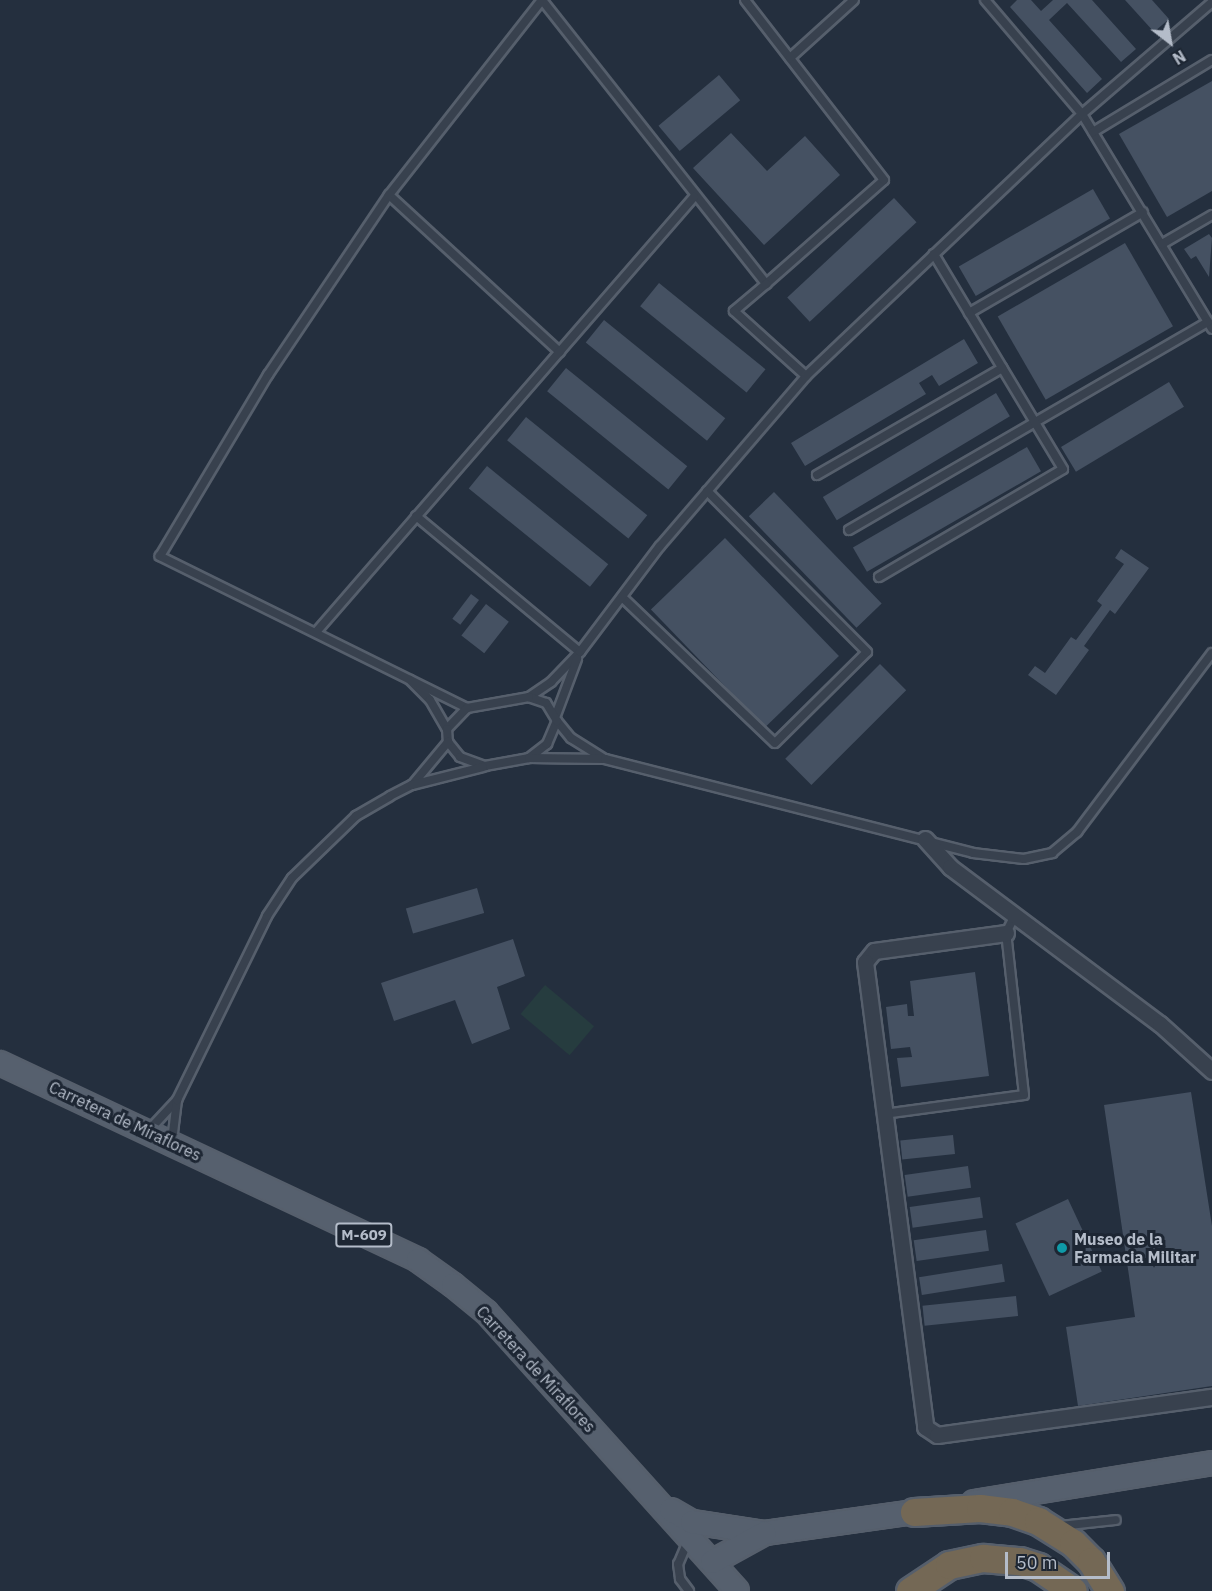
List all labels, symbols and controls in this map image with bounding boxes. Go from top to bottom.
north arrow [1140,12,1200,72]
text: N [1169,46,1189,69]
street label: Carretera de Miraflores [46,1077,204,1165]
road number: M-609 [334,1223,394,1247]
place label: Museo de la Farmacia Militar [1074,1229,1196,1267]
marker: Museo de la Farmacia Militar [1055,1241,1069,1255]
street label: Carretera de Miraflores [473,1302,599,1436]
scale bar [1008,1540,1113,1578]
text: 50 m [1016,1551,1058,1574]

